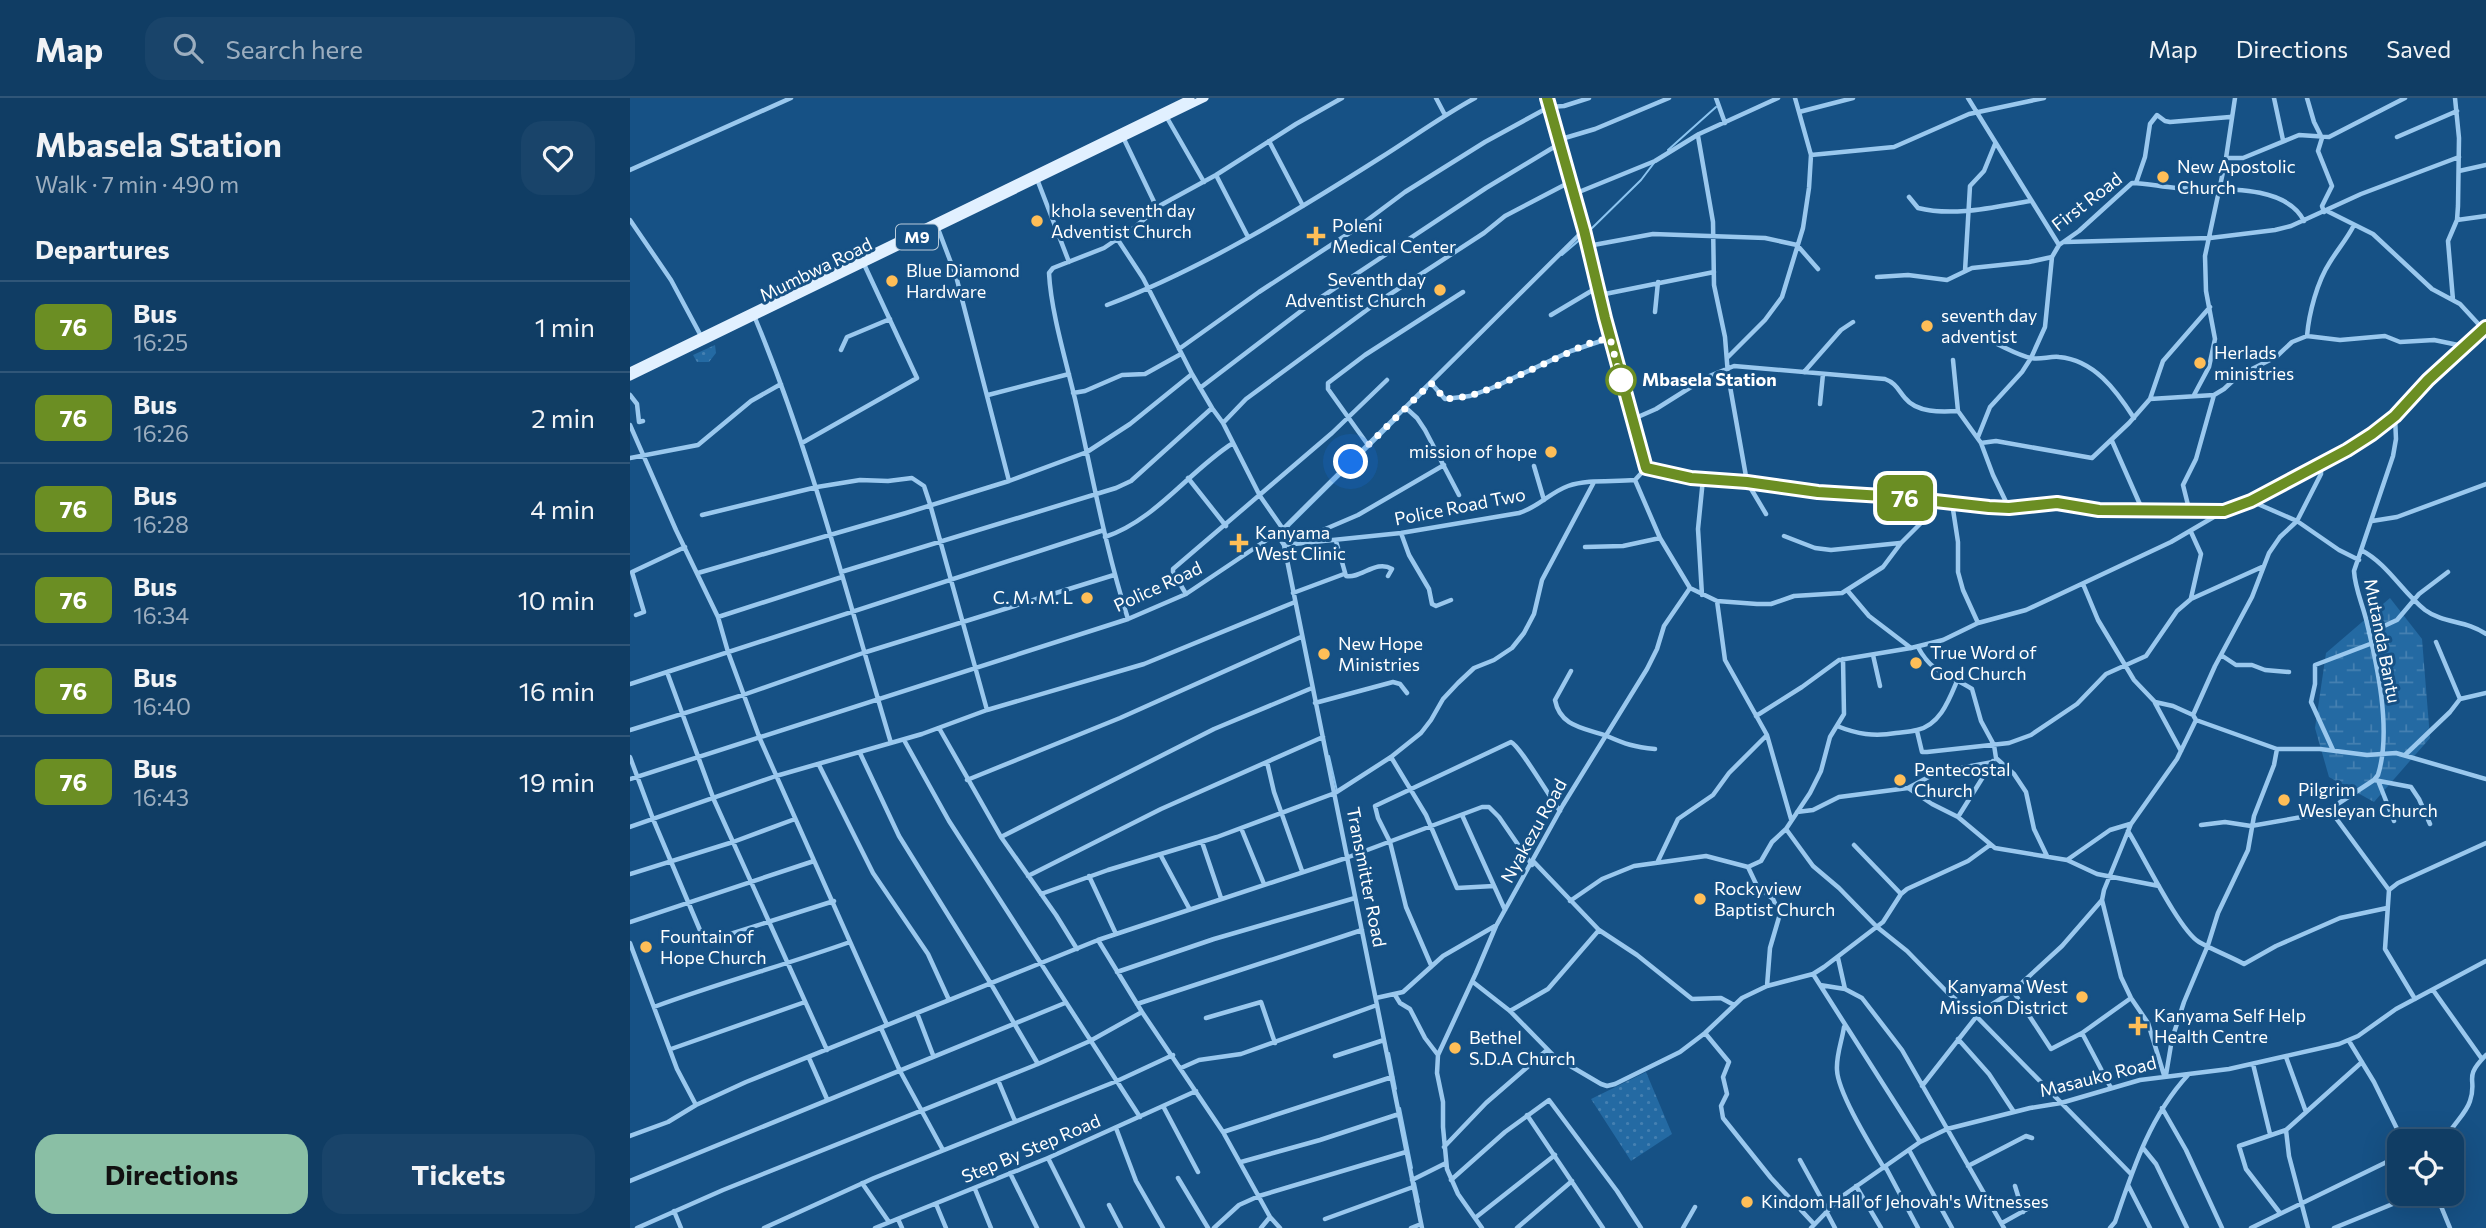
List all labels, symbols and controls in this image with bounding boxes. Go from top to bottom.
search box [145,17,635,80]
text: Map [35,28,103,69]
icon: search [169,29,207,67]
text: Search here [225,33,363,64]
text: Map [2148,34,2198,63]
text: Directions [2236,34,2348,63]
text: Saved [2386,34,2451,63]
button: heart [521,121,595,195]
text: Mbasela Station [35,123,282,164]
place label: New Apostolic Church [2177,155,2296,198]
street label: First Road [2047,167,2126,235]
marker: New Apostolic Church [2155,169,2171,185]
text: Walk · 7 min · 490 m [35,170,239,198]
place label: khola seventh day Adventist Church [1051,199,1196,242]
marker: khola seventh day Adventist Church [1029,213,1045,229]
place label: Poleni Medical Center [1332,214,1456,257]
road number: M9 [896,225,938,250]
marker: Poleni Medical Center [1306,226,1326,246]
street label: Mumbwa Road [756,232,875,306]
text: Departures [35,233,170,264]
place label: Blue Diamond Hardware [906,259,1020,302]
place label: Seventh day Adventist Church [1285,268,1426,311]
marker: Blue Diamond Hardware [884,273,900,289]
marker: Seventh day Adventist Church [1432,282,1448,298]
text: Bus [133,297,177,328]
place label: seventh day adventist [1941,304,2037,347]
text: 1 min [535,311,595,342]
text: 76 [60,312,87,341]
marker: seventh day adventist [1919,318,1935,334]
text: 16:25 [133,328,188,356]
place label: Herlads ministries [2214,341,2294,384]
marker: Herlads ministries [2192,355,2208,371]
marker: Mbasela Station [1606,365,1636,395]
place label: Mbasela Station [1642,368,1777,390]
text: Bus [133,388,177,419]
text: 2 min [531,402,595,433]
text: 76 [60,403,87,432]
text: 16:26 [133,419,189,447]
place label: mission of hope [1409,440,1537,462]
your location [1333,444,1368,479]
marker: mission of hope [1543,444,1559,460]
line badge: 76 [1874,475,1936,521]
text: Bus [133,479,177,510]
street label: Police Road Two [1392,482,1527,530]
text: 76 [1891,483,1919,512]
text: 4 min [530,493,595,524]
text: 76 [60,494,87,523]
text: 16:28 [133,510,189,538]
place label: Kanyama West Clinic [1255,521,1346,564]
marker: Kanyama West Clinic [1229,533,1249,553]
street label: Police Road [1110,556,1205,616]
text: Bus [133,570,177,601]
street label: Mutanda Bantu [2360,577,2406,705]
text: 10 min [518,584,595,615]
text: 76 [60,585,87,614]
place label: C. M. M. L [993,586,1073,608]
marker: C. M. M. L [1079,590,1095,606]
text: 16:34 [133,601,189,629]
place label: New Hope Ministries [1338,632,1423,675]
place label: True Word of God Church [1930,641,2037,684]
marker: New Hope Ministries [1316,646,1332,662]
marker: True Word of God Church [1908,655,1924,671]
text: Bus [133,661,177,692]
text: 16 min [519,675,595,706]
text: 76 [60,676,87,705]
text: 16:40 [133,692,191,720]
text: Bus [133,752,177,783]
place label: Pentecostal Church [1914,758,2011,801]
text: 19 min [519,766,595,797]
text: 76 [60,767,87,796]
marker: Pentecostal Church [1892,772,1908,788]
street label: Nyakezu Road [1496,775,1571,886]
place label: Pilgrim Wesleyan Church [2298,778,2438,821]
text: 16:43 [133,783,189,811]
marker: Pilgrim Wesleyan Church [2276,792,2292,808]
street label: Transmitter Road [1343,805,1391,949]
place label: Rockyview Baptist Church [1714,877,1835,920]
marker: Rockyview Baptist Church [1692,891,1708,907]
place label: Fountain of Hope Church [660,925,767,968]
marker: Fountain of Hope Church [638,939,654,955]
place label: Kanyama West Mission District [1939,975,2068,1018]
marker: Kanyama West Mission District [2074,989,2090,1005]
place label: Kanyama Self Help Health Centre [2154,1004,2306,1047]
marker: Kanyama Self Help Health Centre [2128,1016,2148,1036]
place label: Bethel S.D.A Church [1469,1026,1575,1069]
marker: Bethel S.D.A Church [1447,1040,1463,1056]
street label: Masauko Road [2037,1051,2159,1101]
street label: Step By Step Road [958,1109,1103,1187]
map controls [2387,1129,2464,1206]
button: locate [2387,1129,2464,1206]
button: Directions [35,1134,308,1214]
button: Tickets [322,1134,595,1214]
place label: Kindom Hall of Jehovah's Witnesses [1761,1190,2049,1212]
marker: Kindom Hall of Jehovah's Witnesses [1739,1194,1755,1210]

